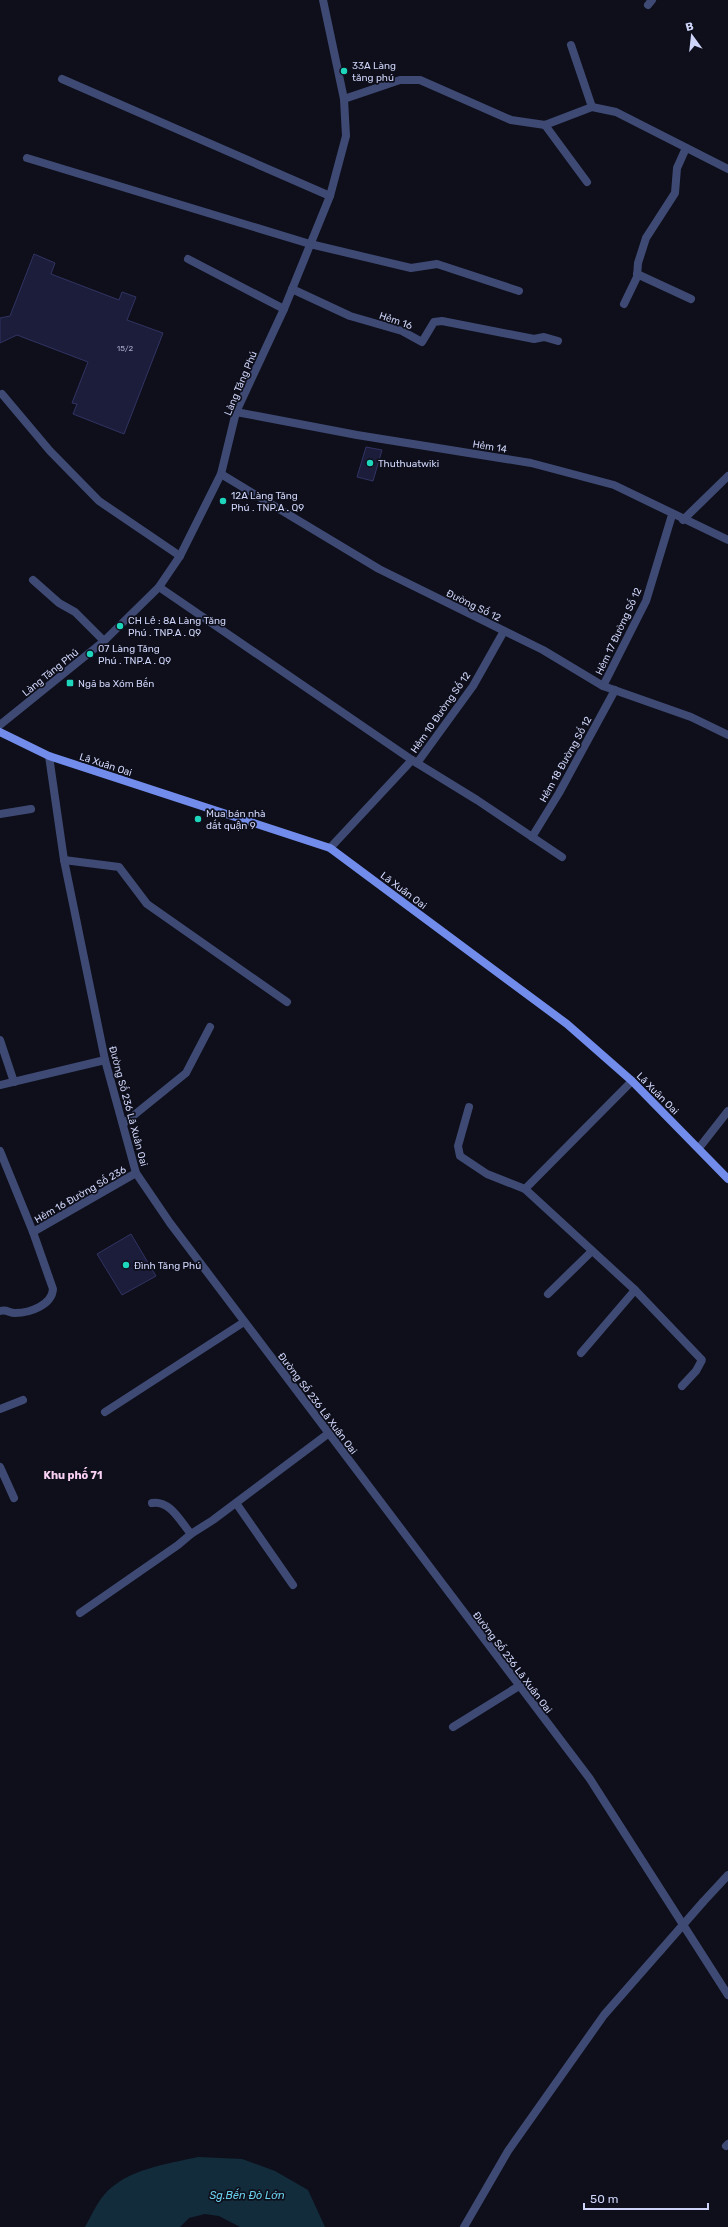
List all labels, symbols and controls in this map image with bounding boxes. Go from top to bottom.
north arrow [672,16,712,56]
text: B [684,19,695,34]
place label: 33A Làng tăng phú [352,60,396,84]
marker: 33A Làng tăng phú [339,66,349,76]
street label: Hẻm 16 [377,310,414,332]
house number: 15/2 [117,344,134,353]
street label: Làng Tăng Phú [222,349,260,417]
street label: Hẻm 14 [472,438,508,456]
marker: Thuthuatwiki [365,458,375,468]
place label: Thuthuatwiki [378,458,439,470]
place label: 12A Làng Tăng Phú . TNP.A . Q9 [231,490,304,514]
marker: 12A Làng Tăng Phú . TNP.A . Q9 [218,496,228,506]
street label: Hẻm 17 Đường Số 12 [592,585,645,677]
street label: Đường Số 12 [444,587,503,624]
place label: CH Lẻ : 8A Làng Tăng Phú . TNP.A . Q9 [128,615,226,639]
marker: CH Lẻ : 8A Làng Tăng Phú . TNP.A . Q9 [115,621,125,631]
place label: 07 Làng Tăng Phú . TNP.A . Q9 [98,643,171,667]
street label: Làng Tăng Phú [20,646,81,699]
marker: 07 Làng Tăng Phú . TNP.A . Q9 [85,649,95,659]
street label: Hẻm 10 Đường Số 12 [407,669,473,756]
place label: Ngã ba Xóm Bến [78,677,154,690]
marker: Ngã ba Xóm Bến [65,678,75,688]
street label: Hẻm 18 Đường Số 12 [536,714,595,805]
street label: Lã Xuân Oai [78,751,133,779]
place label: Mua bán nhà đất quận 9 [206,808,266,832]
marker: Mua bán nhà đất quận 9 [193,814,203,824]
street label: Lã Xuân Oai [378,870,429,912]
street label: Đường Số 236 Lã Xuân Oai [106,1045,151,1168]
street label: Lã Xuân Oai [634,1070,681,1117]
street label: Hẻm 16 Đường Số 236 [32,1163,128,1226]
marker: Đình Tăng Phú [121,1260,131,1270]
place label: Đình Tăng Phú [134,1260,201,1272]
street label: Đường Số 236 Lã Xuân Oai [275,1350,360,1457]
district label: Khu phố 71 [44,1467,102,1482]
street label: Đường Số 236 Lã Xuân Oai [470,1609,555,1716]
scale bar [584,2185,708,2211]
water label: Sg.Bến Đò Lớn [209,2188,285,2202]
text: 50 m [590,2192,618,2206]

